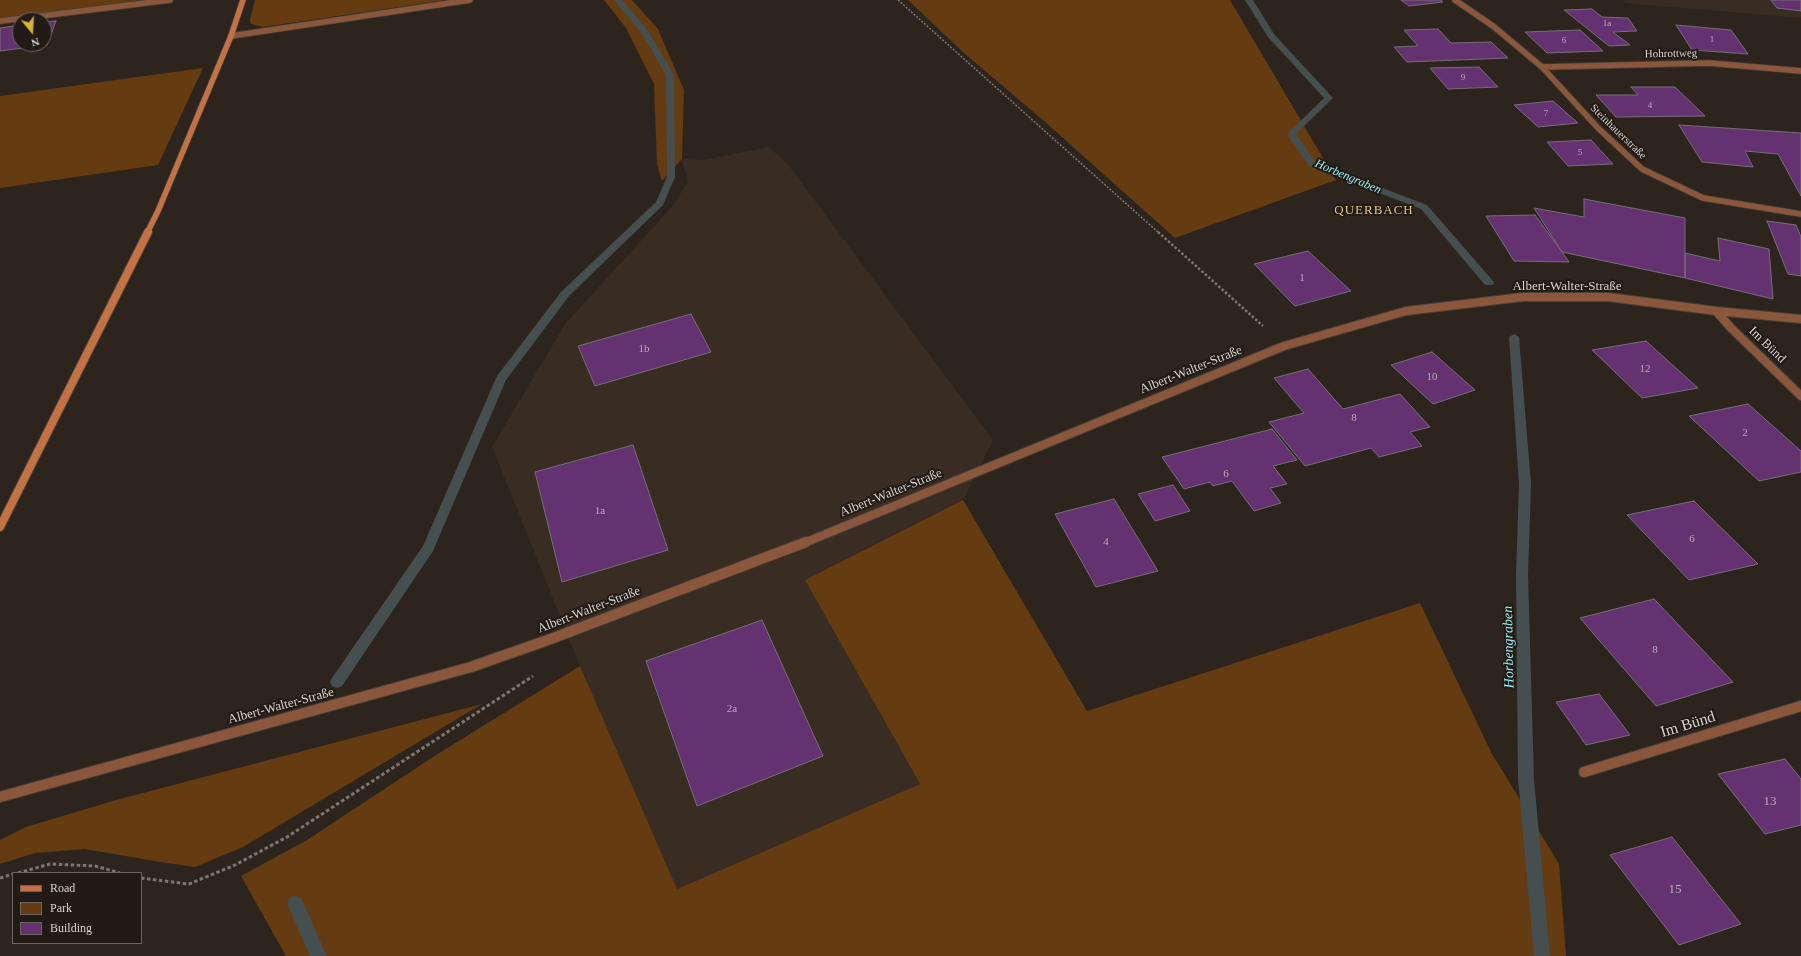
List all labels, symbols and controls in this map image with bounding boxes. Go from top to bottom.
north arrow [12,12,52,52]
house number: 1a [1603,19,1611,29]
house number: 1 [1710,35,1714,45]
text: N [30,36,41,49]
house number: 6 [1562,36,1566,46]
street label: Hohrottweg [1645,47,1697,61]
house number: 9 [1461,73,1465,83]
house number: 4 [1648,101,1652,111]
street label: Steinhauerstraße [1587,102,1649,162]
house number: 7 [1544,109,1548,119]
house number: 5 [1578,148,1582,158]
water label: Horbengraben [1313,157,1383,197]
district label: QUERBACH [1334,203,1414,219]
house number: 1 [1299,271,1305,285]
street label: Albert-Walter-Straße [1512,279,1622,295]
street label: Im Bünd [1745,323,1789,367]
house number: 1b [638,342,650,356]
street label: Albert-Walter-Straße [1137,342,1245,398]
house number: 12 [1640,362,1650,376]
house number: 10 [1426,370,1438,384]
house number: 8 [1351,411,1357,425]
house number: 2 [1742,426,1748,440]
street label: Albert-Walter-Straße [837,465,945,521]
house number: 6 [1223,467,1229,481]
house number: 1a [595,504,605,518]
house number: 6 [1689,532,1695,546]
house number: 4 [1103,535,1109,549]
street label: Albert-Walter-Straße [535,583,643,637]
water label: Horbengraben [1500,606,1518,688]
house number: 8 [1652,643,1658,657]
street label: Albert-Walter-Straße [226,684,336,728]
house number: 2a [727,702,737,716]
street label: Im Bünd [1658,708,1718,742]
house number: 13 [1764,794,1776,810]
legend [12,872,142,944]
text: Road [50,881,75,895]
house number: 15 [1668,882,1682,898]
text: Park [50,901,72,915]
text: Building [50,921,92,935]

